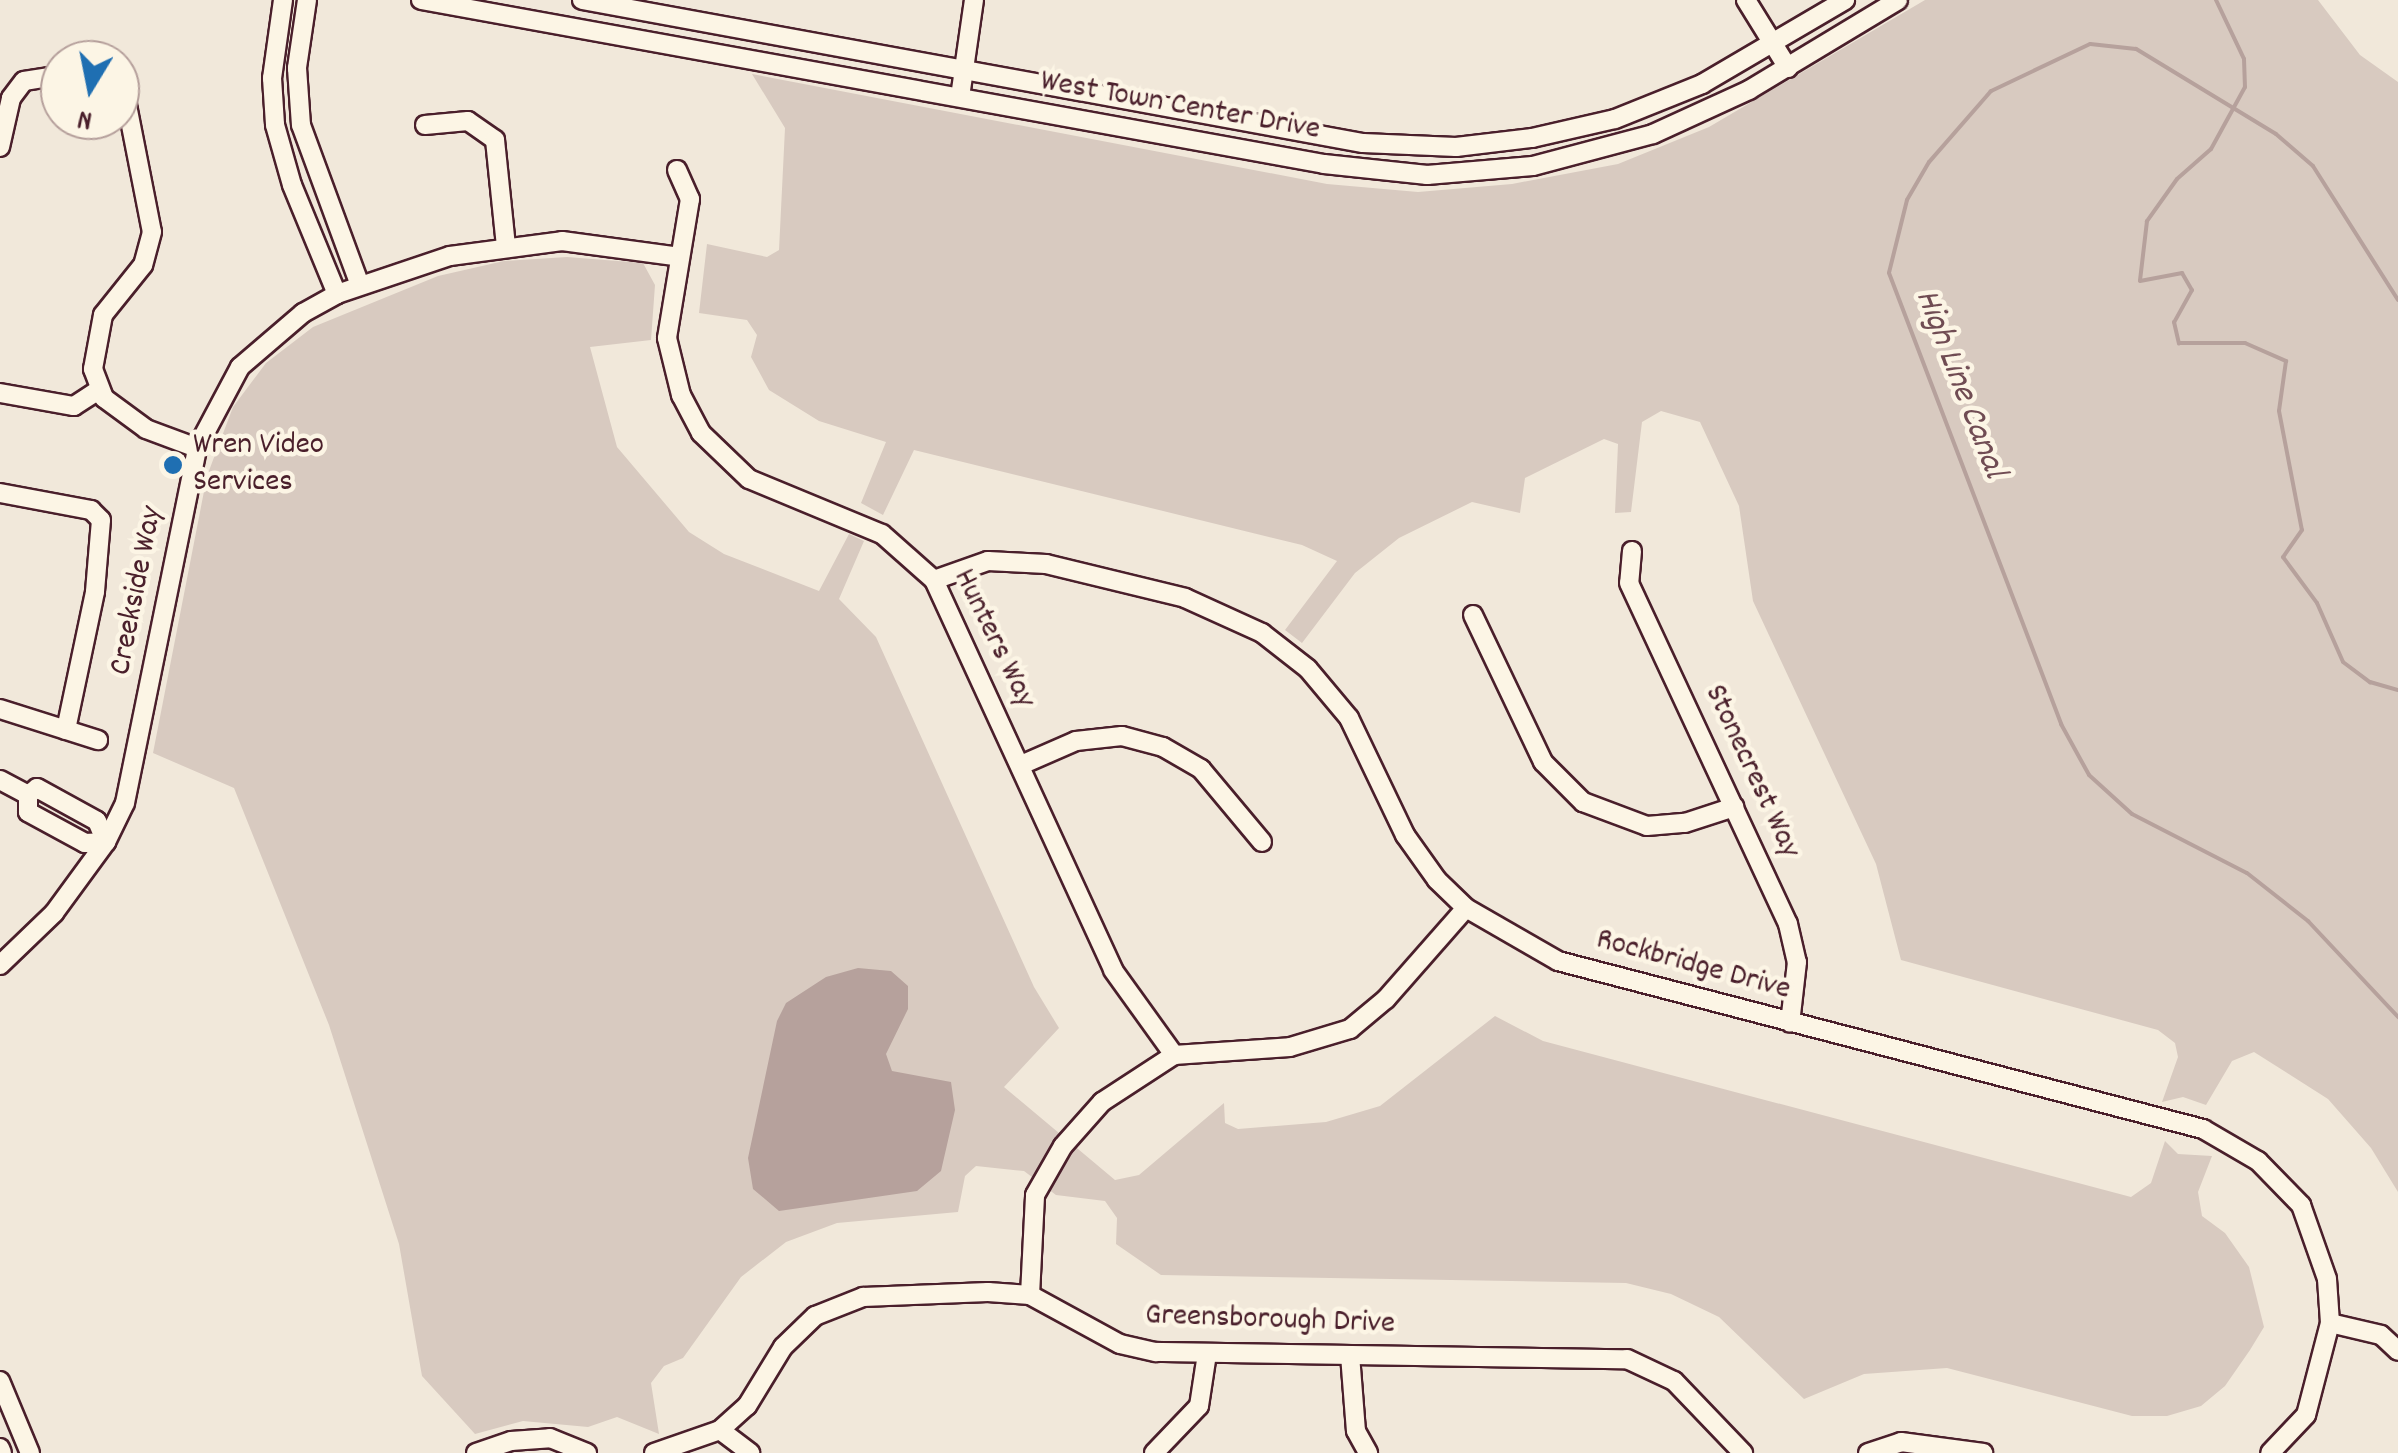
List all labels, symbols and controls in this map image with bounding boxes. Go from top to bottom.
north arrow [40,40,140,140]
street label: West Town Center Drive [1037,63,1323,151]
text: N [75,97,95,138]
water label: High Line Canal [1904,284,2014,484]
place label: Wren Video Services [193,428,324,503]
marker: Wren Video Services [162,454,184,476]
street label: Creekside Way [103,503,173,679]
street label: Hunters Way [943,563,1043,715]
street label: Stonecrest Way [1694,679,1808,865]
street label: Rockbridge Drive [1592,922,1794,1010]
street label: Greensborough Drive [1144,1297,1396,1345]

